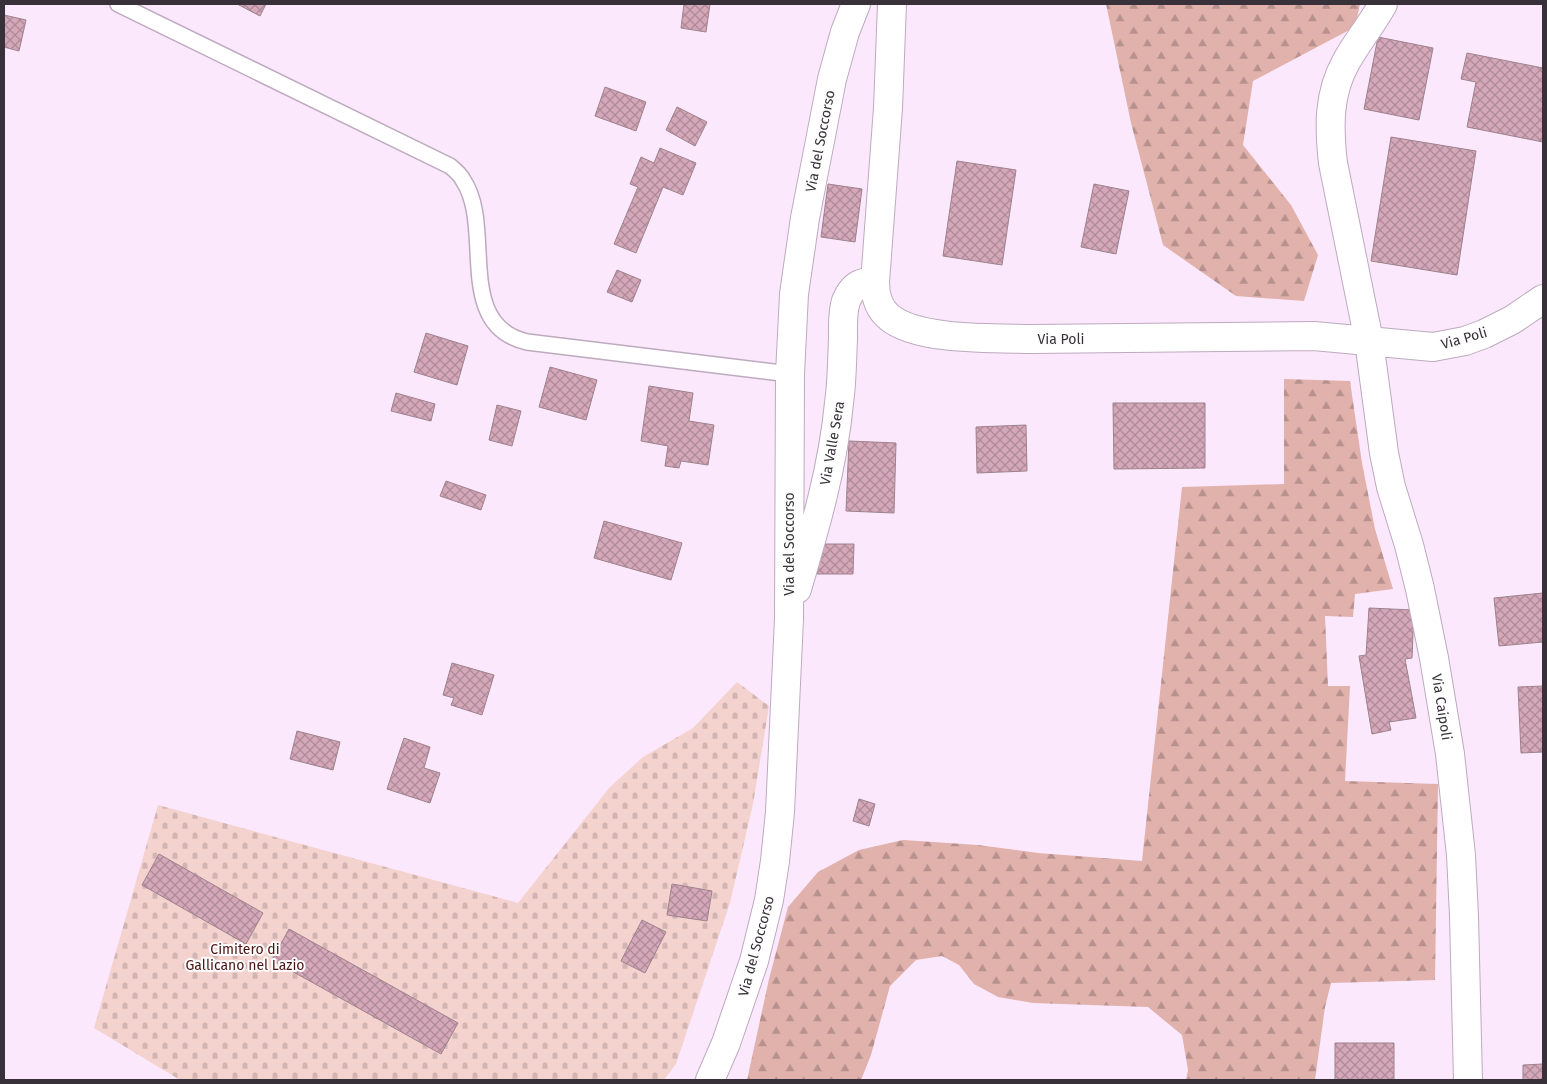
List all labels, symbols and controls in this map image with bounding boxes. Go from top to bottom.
street label: Via del Soccorso [802,89,839,194]
street label: Via Poli [1439,324,1489,353]
street label: Via Poli [1038,331,1085,348]
street label: Via Valle Sera [817,400,848,486]
street label: Via del Soccorso [781,492,798,596]
street label: Via Caipoli [1428,673,1455,741]
street label: Via del Soccorso [735,894,778,998]
park label: Cimitero di Gallicano nel Lazio [185,941,305,974]

